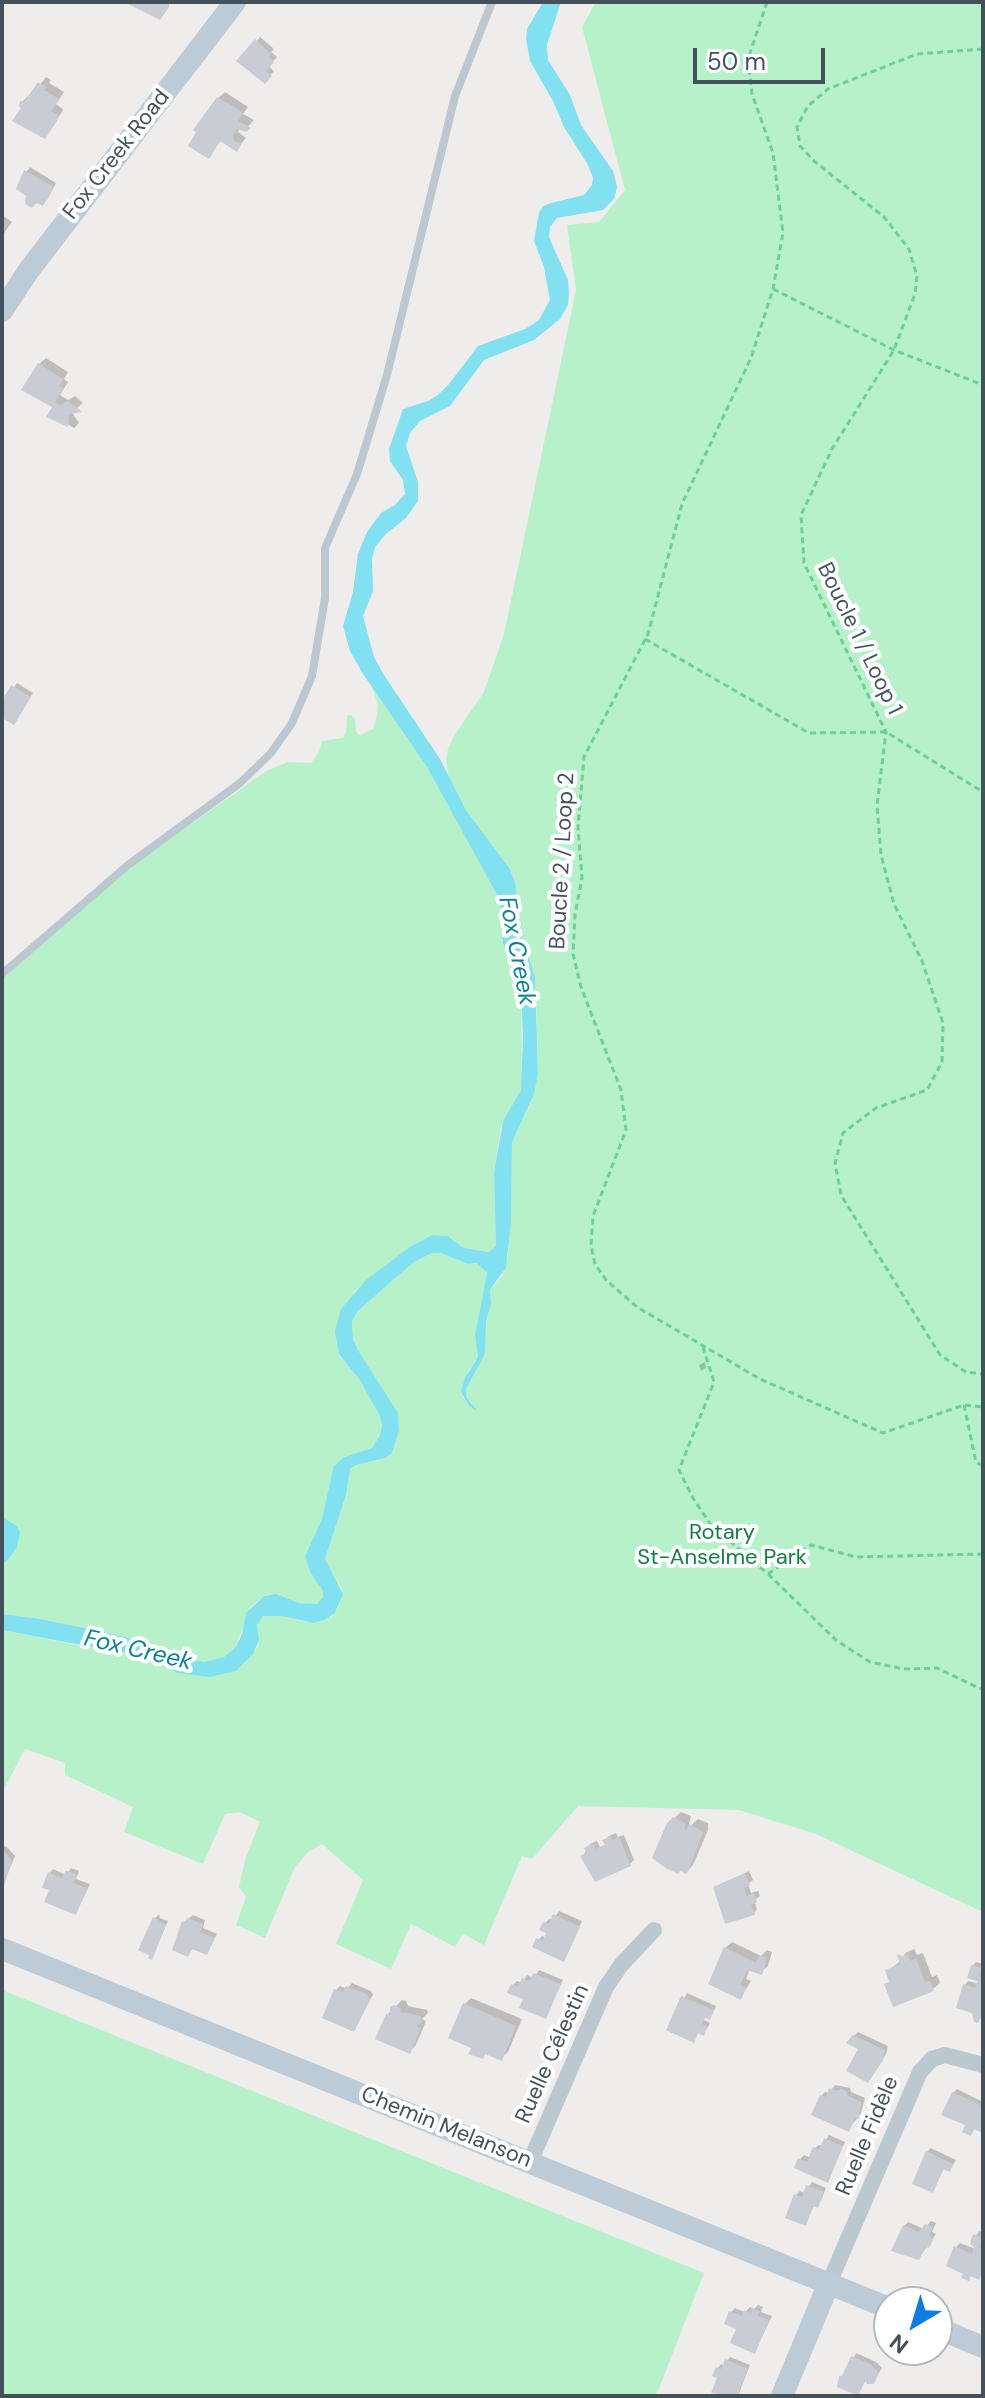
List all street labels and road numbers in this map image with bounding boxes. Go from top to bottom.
street label: Fox Creek Road [58,85,176,225]
street label: Boucle 1 / Loop 1 [811,559,907,719]
street label: Boucle 2 / Loop 2 [545,772,581,950]
street label: Ruelle Célestin [511,1981,595,2127]
street label: Ruelle Fidèle [831,2072,905,2200]
street label: Chemin Melanson [357,2082,535,2174]

